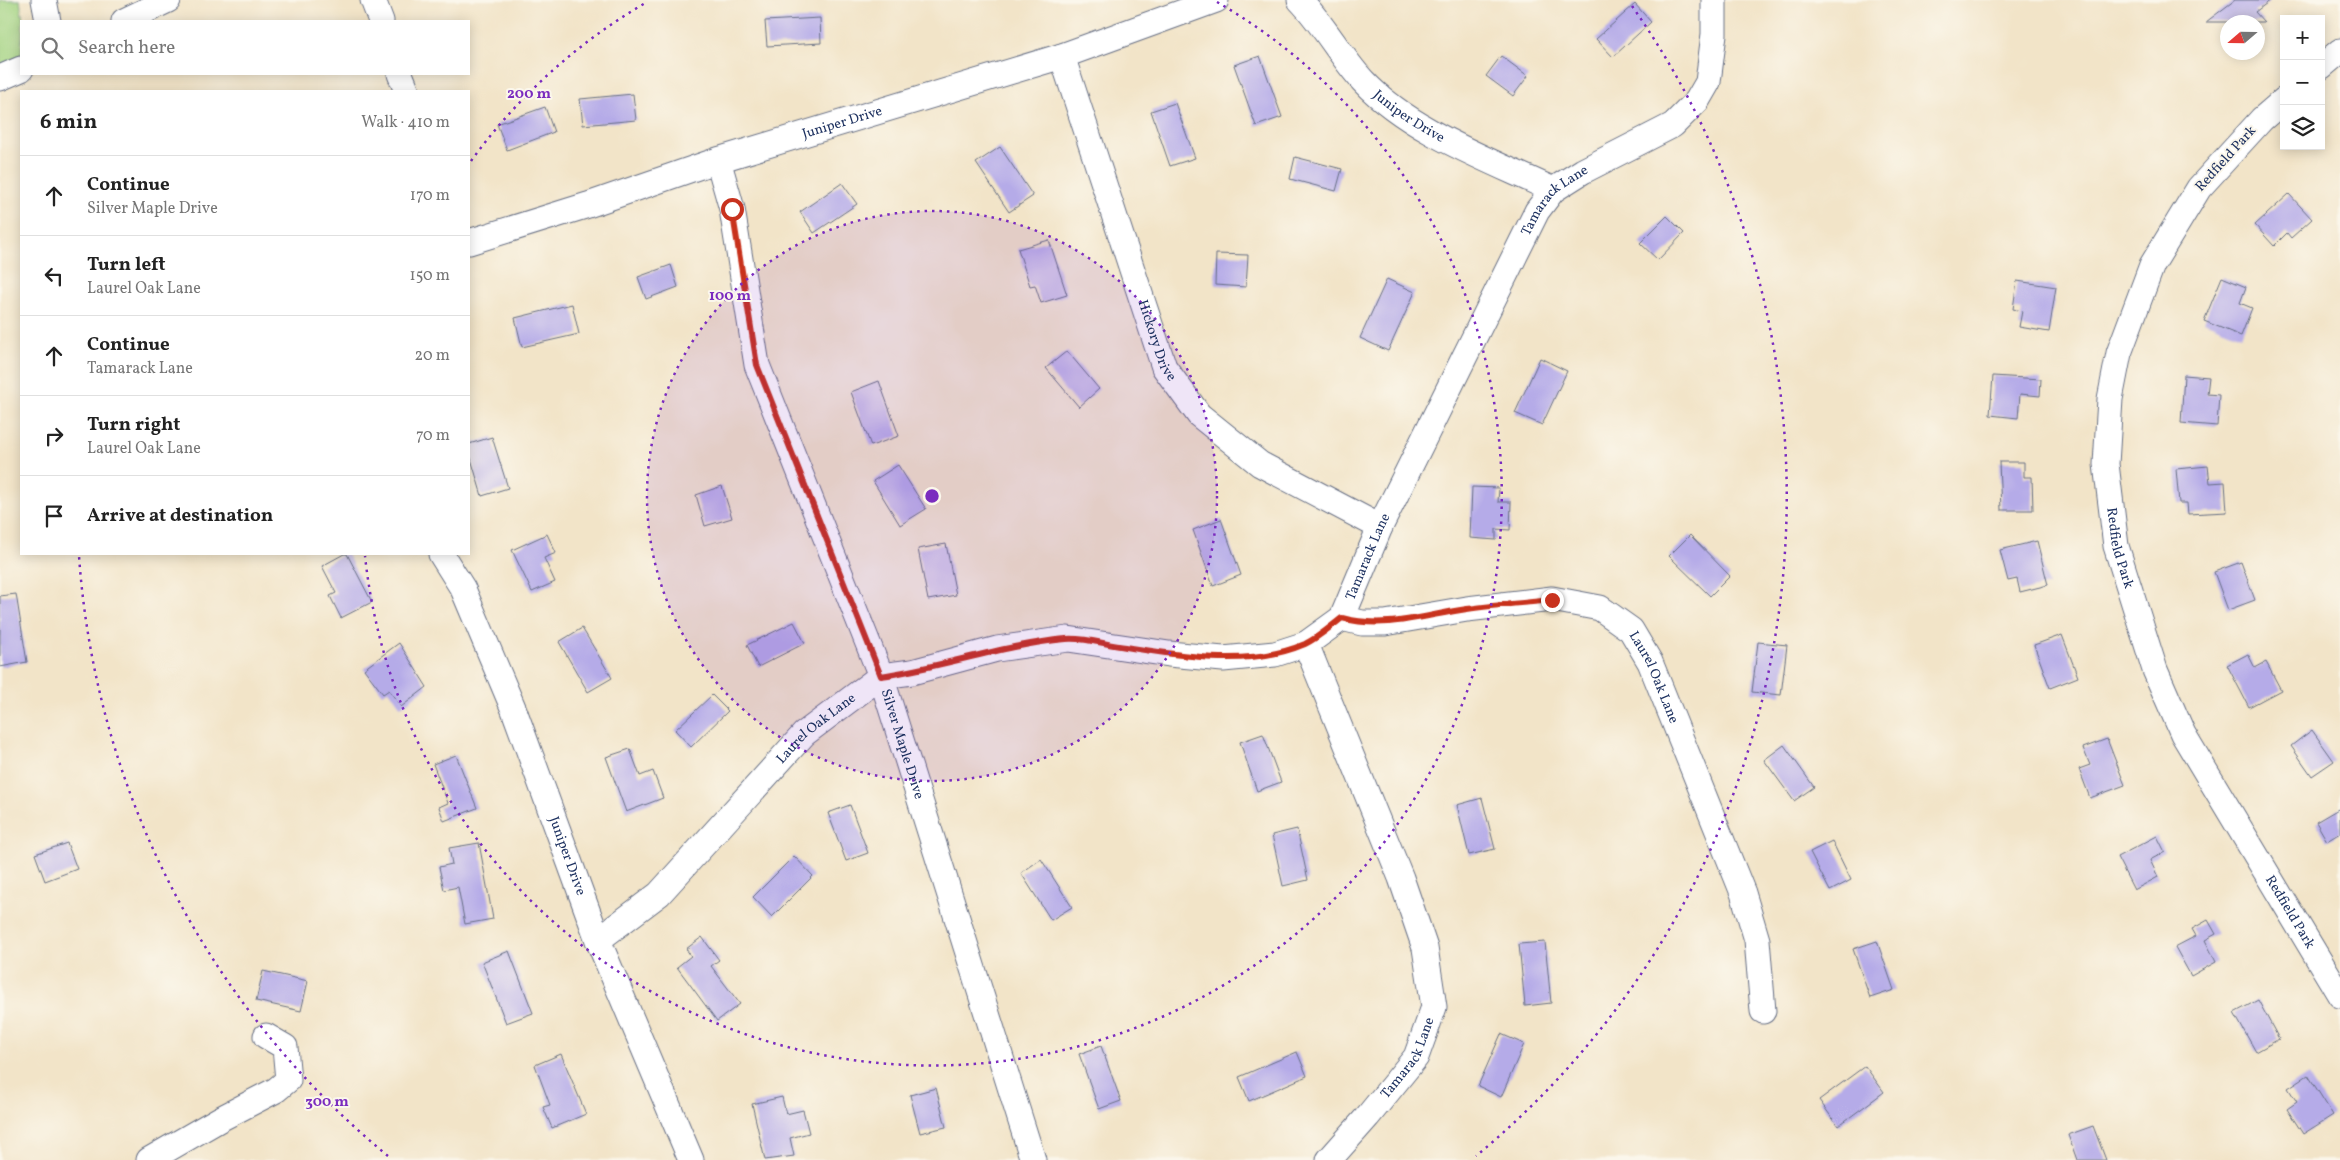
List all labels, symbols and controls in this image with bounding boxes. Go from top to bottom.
north arrow [2220,15,2265,60]
map controls [2280,15,2325,150]
button: + [2280,15,2325,60]
search box [20,20,470,75]
icon: search [38,34,66,62]
text: Search here [78,35,175,61]
button: − [2280,60,2325,105]
text: 200 m [507,84,551,105]
street label: Juniper Drive [1369,86,1448,147]
street label: Juniper Drive [800,101,885,143]
button: layers [2280,105,2325,150]
text: 6 min [40,108,97,137]
text: Walk · 410 m [361,112,450,134]
street label: Redfield Park [2191,122,2261,196]
street label: Tamarack Lane [1517,160,1592,239]
text: Continue [87,172,170,198]
icon: ahead [40,182,68,210]
text: 170 m [410,185,450,207]
text: Silver Maple Drive [87,198,218,220]
route start [721,198,744,221]
text: Turn left [87,252,166,278]
icon: left [40,262,68,290]
text: 150 m [409,265,450,287]
text: Laurel Oak Lane [87,278,201,300]
text: 100 m [709,286,752,307]
street label: Hickory Drive [1133,297,1181,385]
text: Continue [87,332,170,358]
icon: ahead [40,342,68,370]
text: 20 m [415,345,450,367]
text: Tamarack Lane [87,358,193,380]
text: Turn right [87,412,180,438]
icon: right [40,422,68,450]
text: 70 m [416,425,450,447]
text: Laurel Oak Lane [87,438,201,460]
centre of rings [923,487,941,505]
icon: arrive [40,502,68,530]
text: Arrive at destination [87,503,273,529]
street label: Redfield Park [2102,506,2138,591]
street label: Tamarack Lane [1341,510,1395,603]
route end [1541,589,1564,612]
street label: Laurel Oak Lane [1624,628,1683,727]
street label: Silver Maple Drive [876,686,929,802]
street label: Laurel Oak Lane [772,689,860,768]
street label: Juniper Drive [544,814,591,898]
street label: Redfield Park [2261,872,2320,953]
street label: Tamarack Lane [1376,1014,1439,1103]
text: 300 m [305,1092,349,1113]

